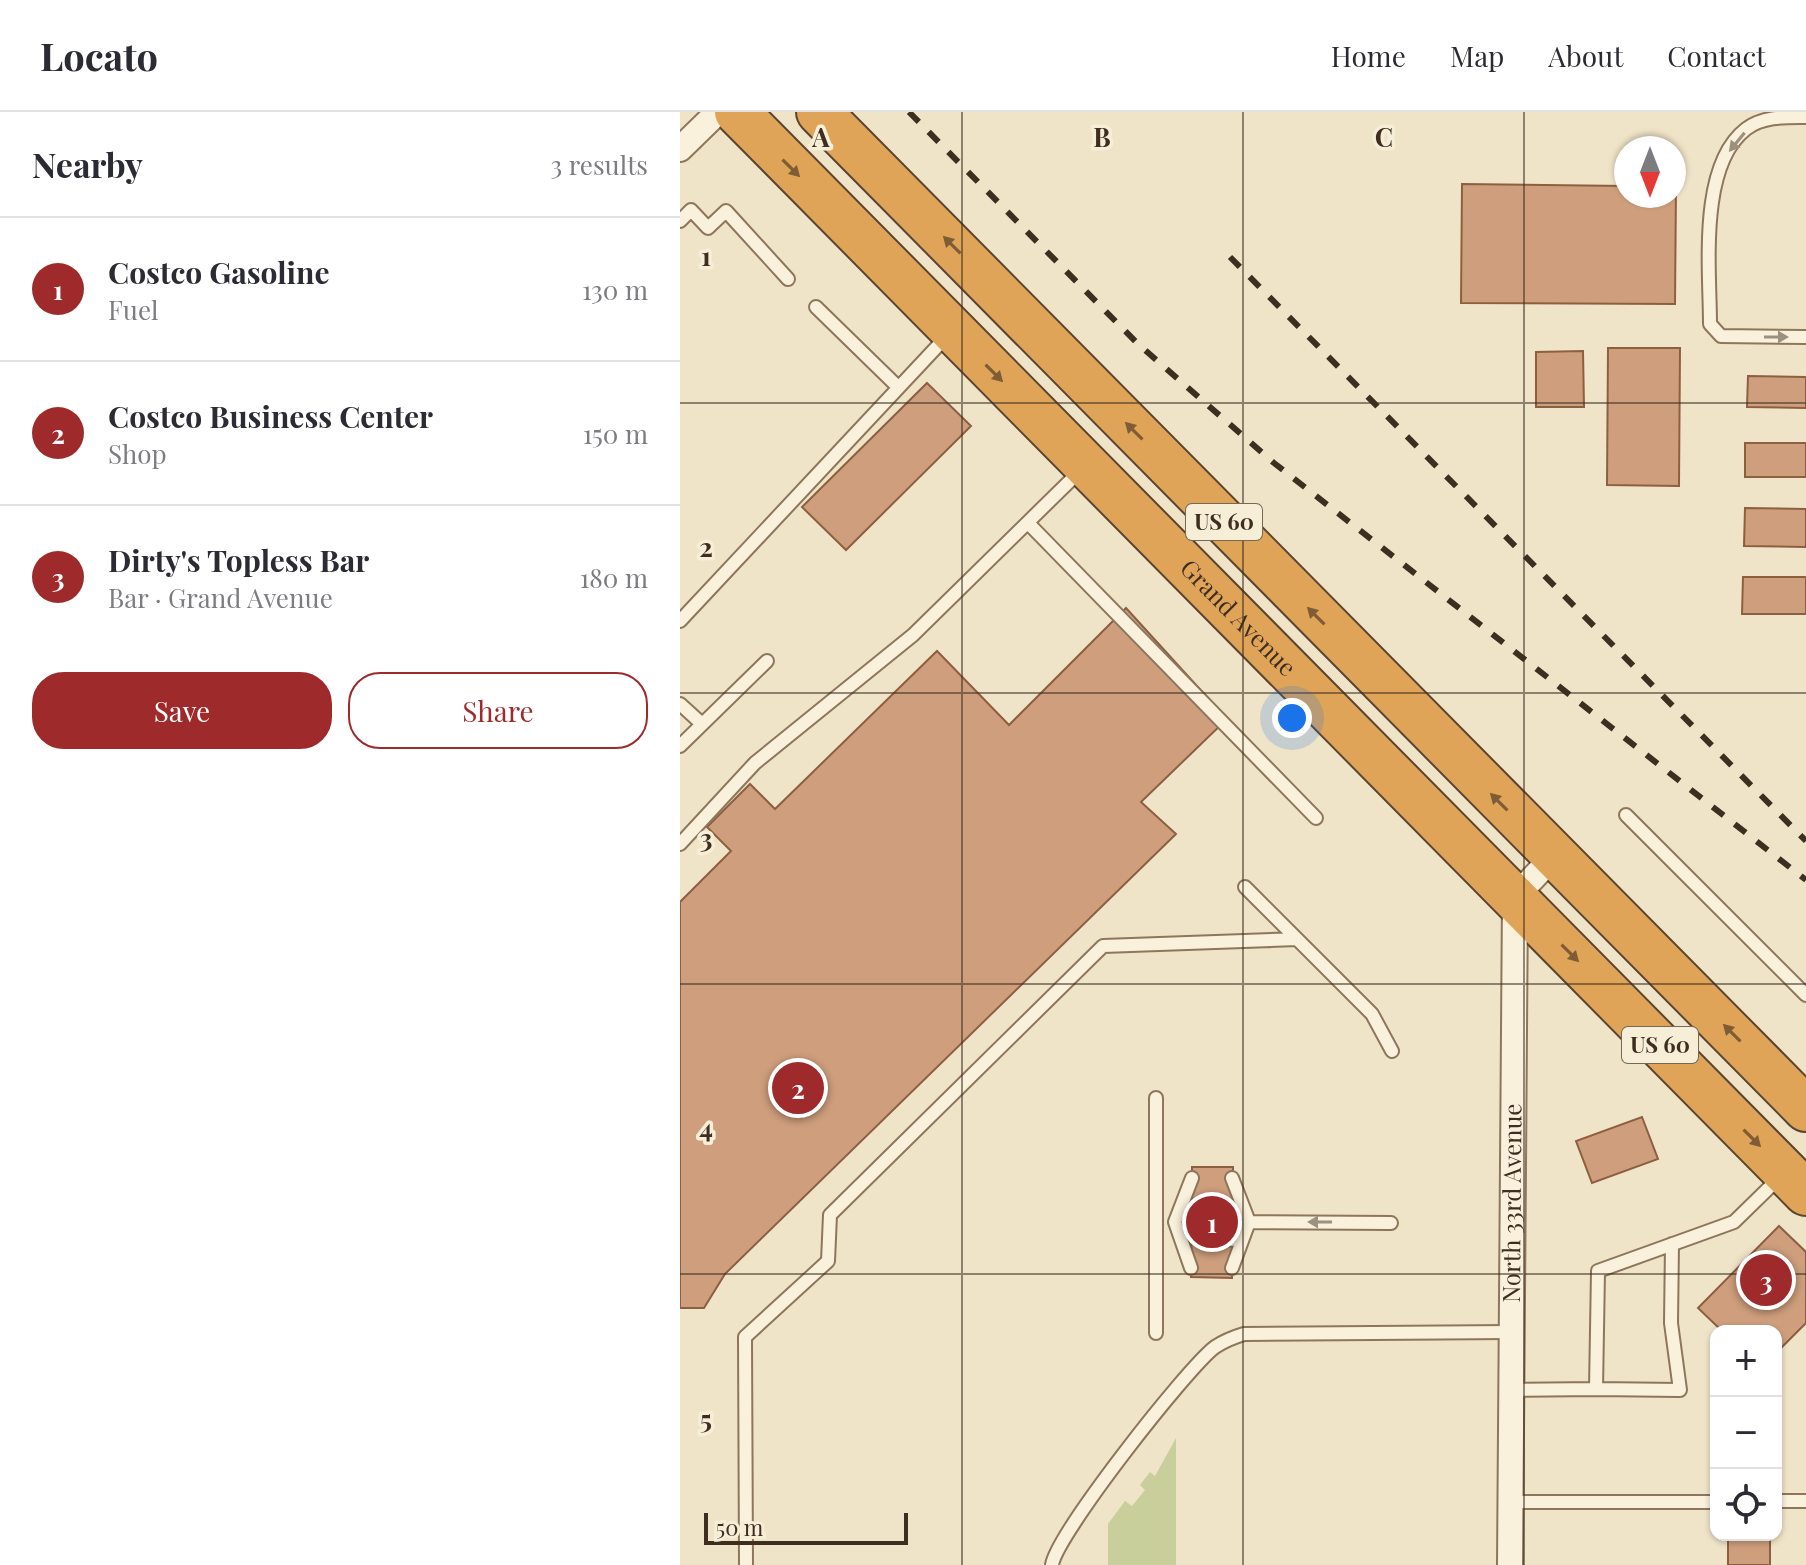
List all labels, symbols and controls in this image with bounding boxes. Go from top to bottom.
text: Locato [40,30,158,81]
text: Home [1331,37,1406,74]
text: Map [1450,37,1504,74]
text: About [1548,37,1623,74]
text: Contact [1667,37,1766,74]
text: A [811,119,830,154]
text: B [1093,119,1111,154]
text: C [1375,119,1393,154]
one-way arrow [1728,131,1745,152]
north arrow [1614,136,1686,208]
text: Nearby [32,141,143,187]
text: 3 results [551,147,648,182]
one-way arrow [782,158,800,177]
one-way arrow [943,236,962,255]
text: 1 [701,238,711,273]
text: Costco Gasoline [108,252,330,292]
text: 1 [53,272,63,307]
text: 130 m [582,272,648,307]
text: Fuel [108,292,159,327]
one-way arrow [1764,331,1789,343]
one-way arrow [984,363,1002,382]
text: Costco Business Center [108,396,433,436]
text: 2 [51,416,65,451]
text: 150 m [583,416,648,451]
one-way arrow [1125,422,1144,441]
text: Shop [108,436,167,471]
road number: US 60 [1186,504,1262,540]
text: 2 [699,529,713,564]
text: Dirty's Topless Bar [108,540,369,580]
street label: Grand Avenue [1174,551,1304,682]
text: 3 [52,560,64,595]
text: 180 m [580,560,648,595]
text: Bar · Grand Avenue [108,580,333,615]
one-way arrow [1308,607,1326,626]
button: Save [32,672,332,749]
button: Share [348,672,648,749]
your location [1272,698,1312,738]
one-way arrow [1490,793,1509,812]
text: 3 [700,820,712,855]
one-way arrow [1560,943,1578,962]
one-way arrow [1723,1024,1741,1043]
road number: US 60 [1622,1027,1698,1063]
pin: 2 [772,1058,824,1118]
street label: North 33rd Avenue [1494,1103,1527,1303]
text: 4 [699,1110,713,1145]
one-way arrow [1742,1128,1761,1147]
pin: 1 [1186,1192,1238,1252]
one-way arrow [1307,1216,1332,1229]
pin: 3 [1740,1250,1792,1310]
map controls [1710,1325,1782,1541]
button: + [1710,1325,1782,1397]
button: − [1710,1397,1782,1469]
text: 5 [700,1401,712,1436]
button: locate [1710,1469,1782,1541]
scale bar [704,1509,908,1545]
text: 50 m [716,1512,763,1542]

